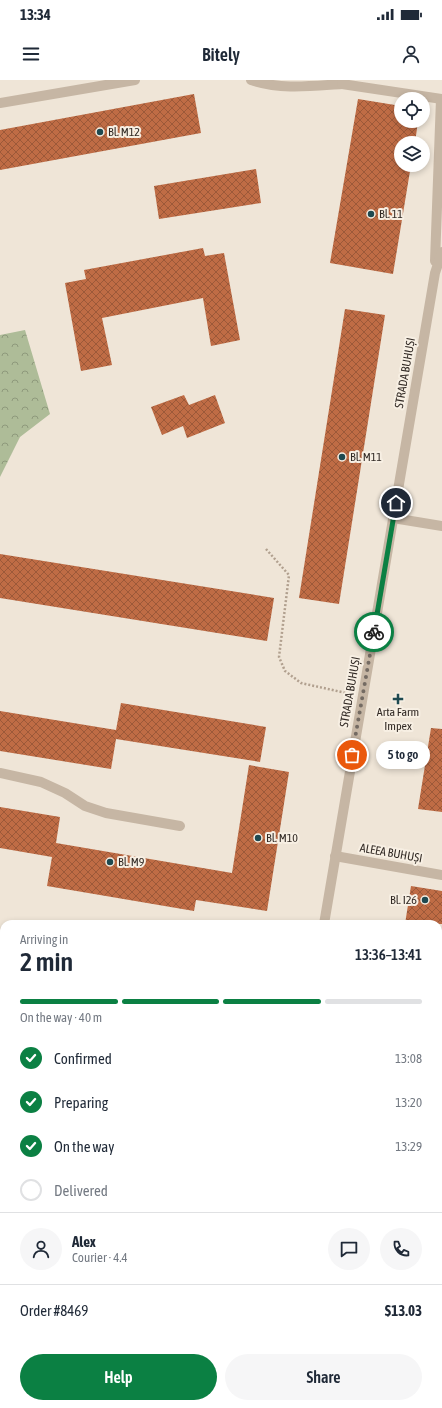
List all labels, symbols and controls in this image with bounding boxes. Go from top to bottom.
text: 13:34 [20,6,51,23]
icon: menu [20,43,42,65]
icon: person [400,43,422,65]
text: Bitely [202,44,240,65]
map controls [394,92,430,172]
button: locate [394,92,430,128]
place label: Bl. M12 [108,125,140,139]
marker: Bl. M12 [95,127,105,137]
button: layers [394,136,430,172]
place label: Bl. 11 [379,207,403,221]
marker: Bl. 11 [366,209,376,219]
street label: STRADA BUHUȘI [392,337,418,409]
place label: Bl. M11 [350,450,382,464]
marker: Bl. M11 [337,452,347,462]
pin [379,486,413,520]
icon: home [385,492,407,514]
courier [354,612,394,652]
icon: bike [363,621,385,643]
street label: STRADA BUHUȘI [337,656,363,728]
marker: Arta Farm Impex [393,694,403,704]
place label: Arta Farm Impex [377,705,419,733]
pin [335,738,369,772]
callout: 5 to go [376,741,430,769]
icon: bag [341,744,363,766]
text: 5 to go [388,747,418,762]
place label: Bl. M10 [266,831,298,845]
marker: Bl. M10 [253,833,263,843]
street label: ALEEA BUHUȘI [359,841,423,865]
place label: Bl. M9 [118,855,145,869]
marker: Bl. M9 [105,857,115,867]
place label: Bl. I26 [390,893,417,907]
marker: Bl. I26 [420,895,430,905]
text: Arriving in [20,932,68,947]
text: 13:36–13:41 [355,946,422,963]
text: 2 min [20,947,73,977]
text: On the way · 40 m [20,1010,102,1025]
icon: check [20,1047,42,1069]
text: Confirmed [54,1050,112,1067]
text: 13:08 [395,1051,422,1066]
icon: check [20,1091,42,1113]
text: Preparing [54,1094,108,1111]
text: 13:20 [395,1095,422,1110]
icon: check [20,1135,42,1157]
text: On the way [54,1138,115,1155]
text: 13:29 [395,1139,422,1154]
text: Delivered [54,1182,108,1199]
button: person [20,1228,62,1270]
button: chat [328,1228,370,1270]
button: phone [380,1228,422,1270]
text: Alex [72,1233,96,1250]
text: Courier · 4.4 [72,1250,128,1265]
text: Order #8469 [20,1302,88,1319]
text: $13.03 [385,1302,422,1319]
button: Help [20,1354,217,1400]
button: Share [225,1354,422,1400]

